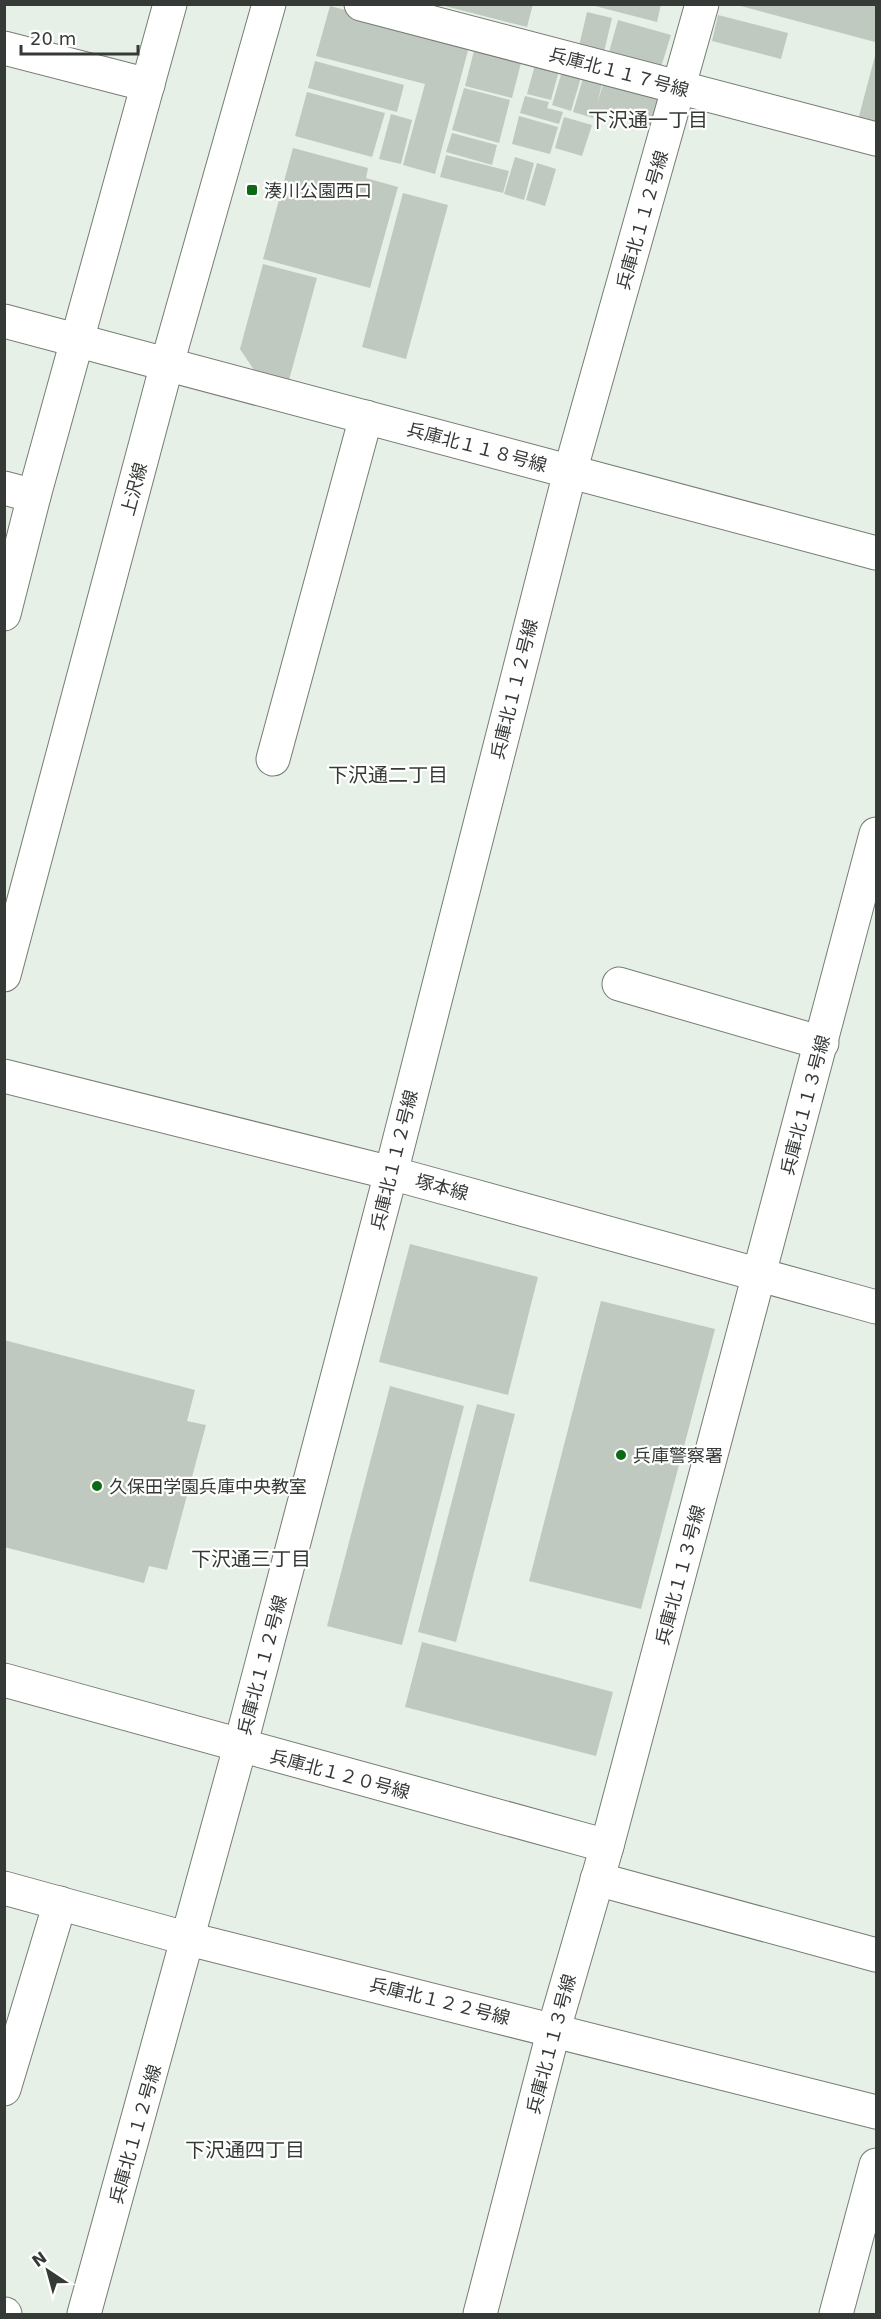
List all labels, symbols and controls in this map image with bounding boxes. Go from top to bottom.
scale bar [21,18,138,56]
text: 20 m [30,28,76,49]
street label: 兵庫北１１７号線 [547,43,691,101]
district label: 下沢通一丁目 [588,108,708,132]
street label: 兵庫北１１２号線 [612,148,672,292]
place label: 湊川公園西口 [264,180,372,201]
marker: 湊川公園西口 [245,183,259,197]
street label: 兵庫北１１８号線 [405,418,549,476]
street label: 上沢線 [117,460,151,518]
street label: 兵庫北１１２号線 [486,617,542,761]
district label: 下沢通二丁目 [328,763,448,787]
street label: 兵庫北１１３号線 [776,1033,834,1177]
street label: 兵庫北１１２号線 [366,1088,422,1232]
street label: 塚本線 [413,1170,471,1204]
place label: 兵庫警察署 [633,1445,723,1466]
marker: 兵庫警察署 [614,1448,628,1462]
place label: 久保田学園兵庫中央教室 [109,1476,307,1497]
marker: 久保田学園兵庫中央教室 [90,1479,104,1493]
street label: 兵庫北１１３号線 [651,1503,709,1647]
district label: 下沢通三丁目 [191,1547,311,1571]
street label: 兵庫北１１２号線 [233,1593,291,1737]
street label: 兵庫北１２０号線 [268,1745,412,1803]
street label: 兵庫北１１３号線 [522,1972,580,2116]
street label: 兵庫北１２２号線 [368,1973,512,2029]
street label: 兵庫北１１２号線 [105,2062,165,2206]
district label: 下沢通四丁目 [185,2138,305,2162]
north arrow [18,2241,78,2301]
text: N [28,2248,50,2271]

